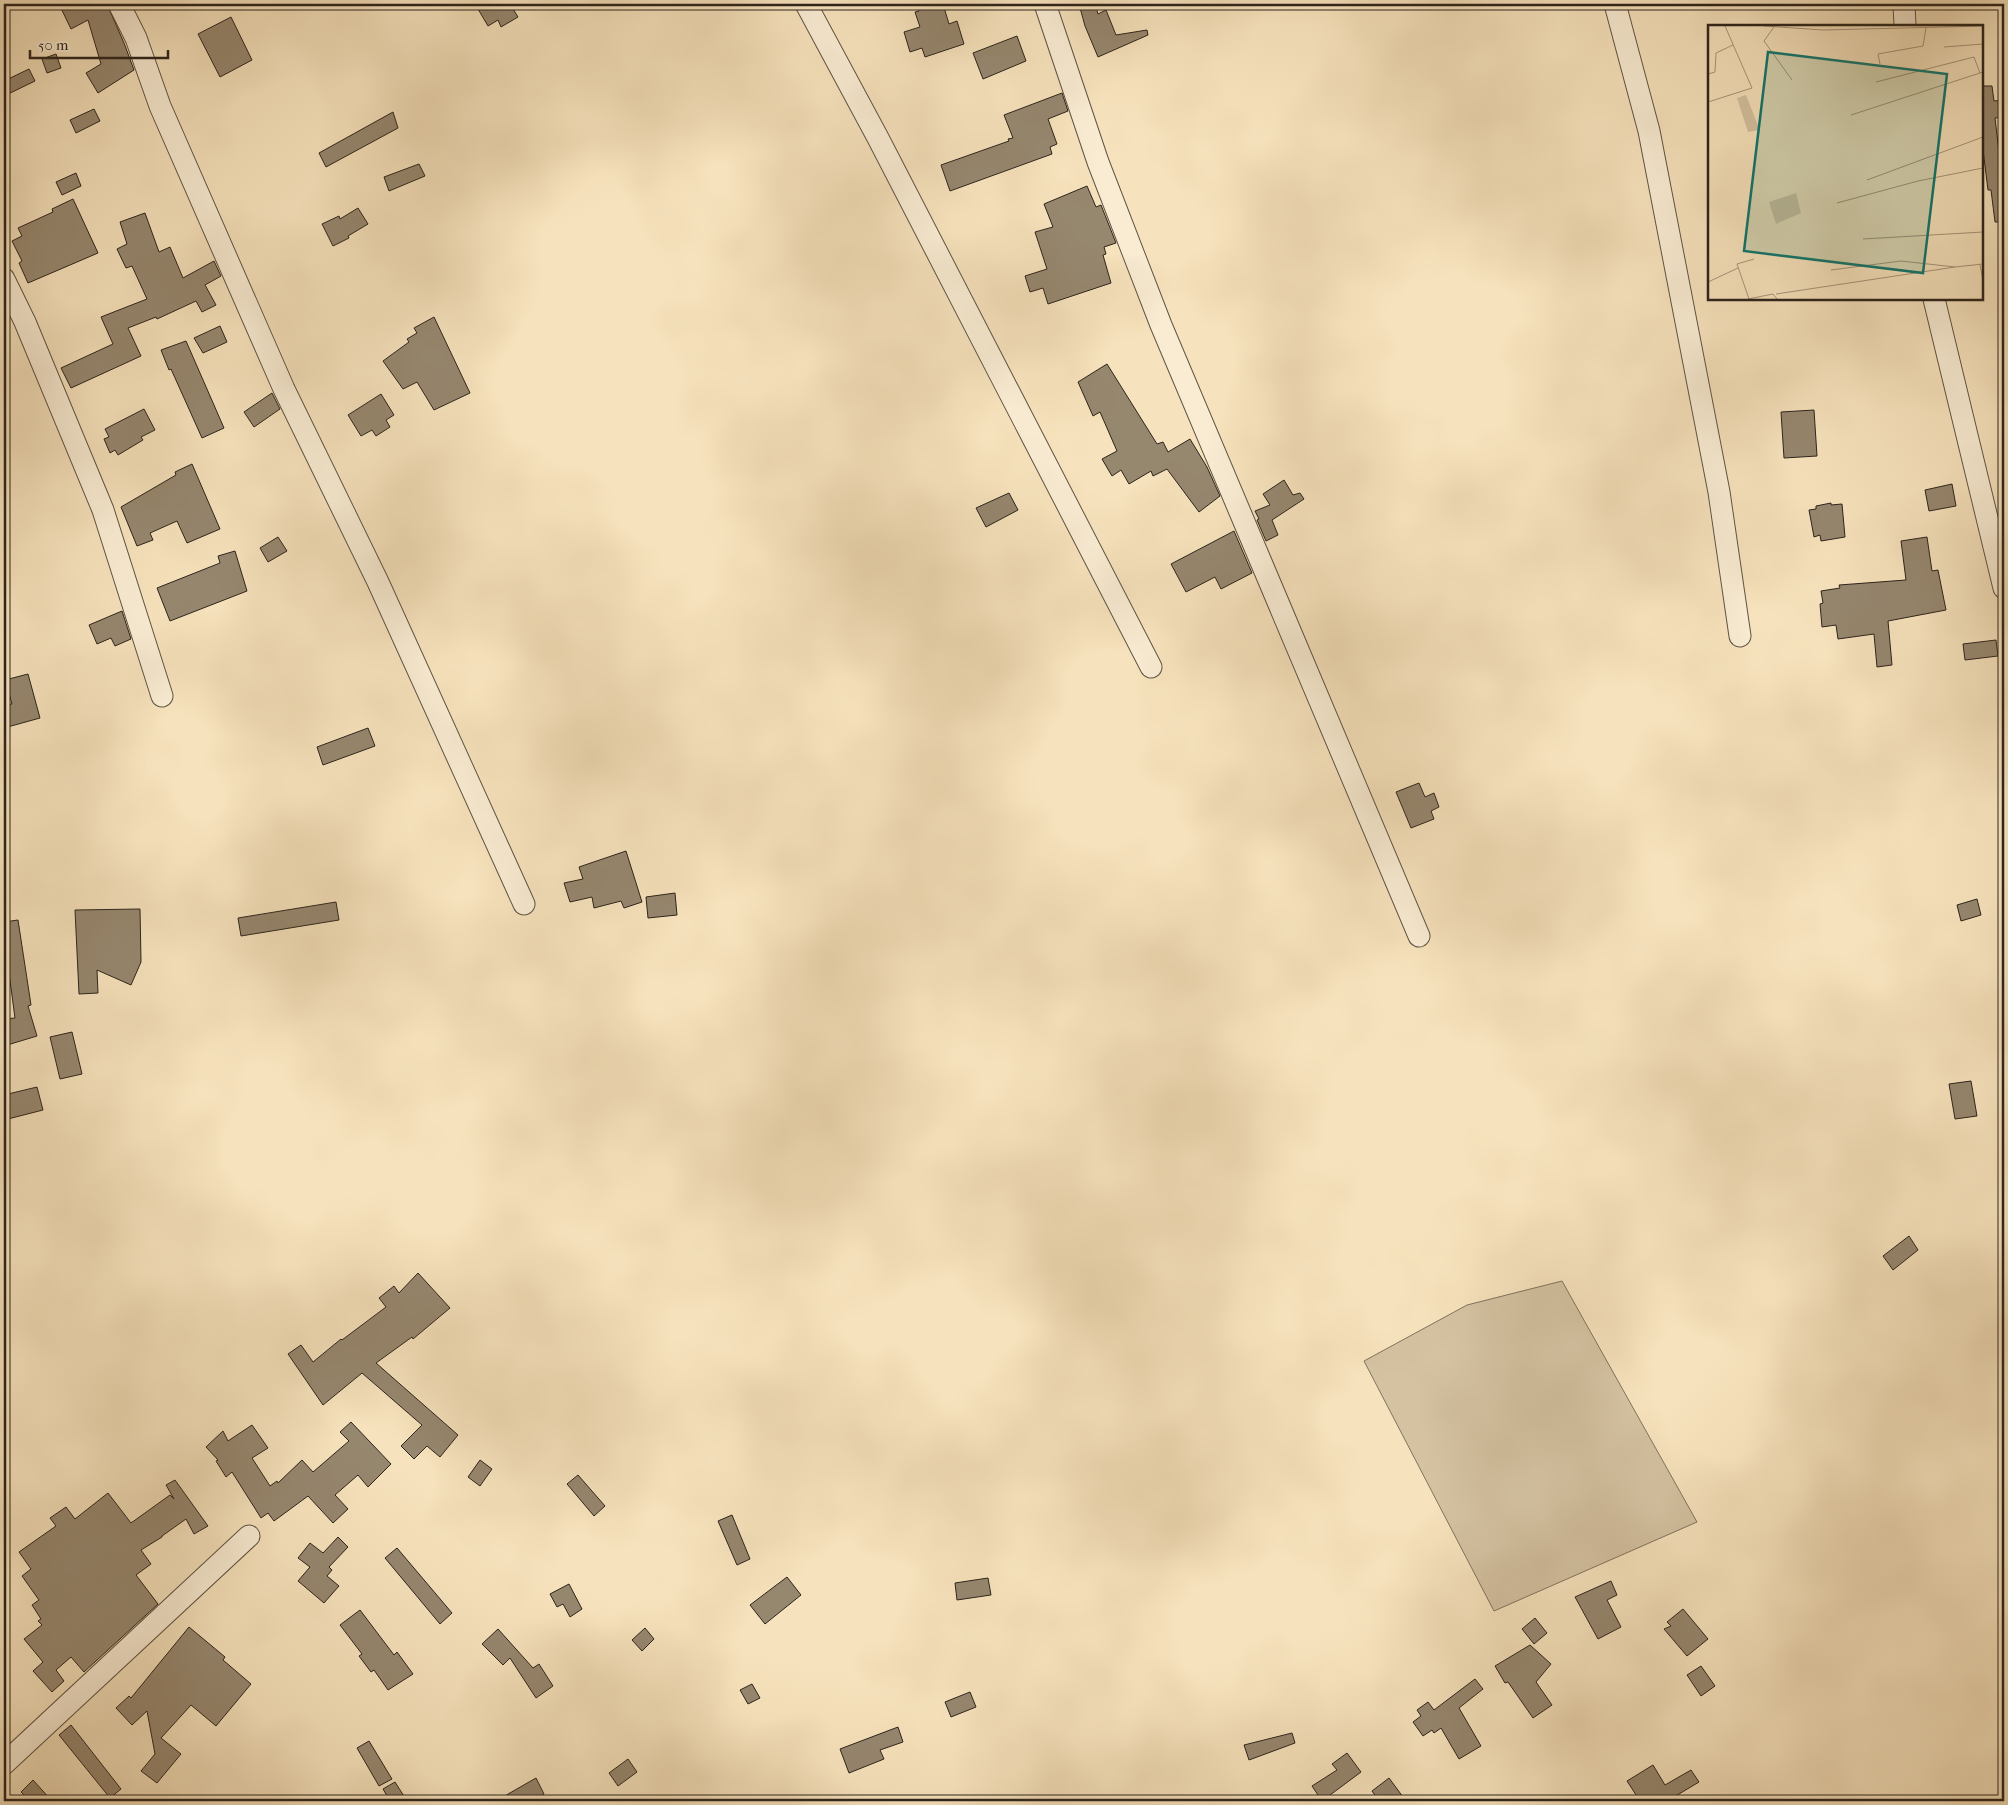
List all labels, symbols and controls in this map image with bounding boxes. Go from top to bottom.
inset map [1708,25,1983,300]
scale bar [30,28,168,60]
text: 50 m [38,36,69,54]

